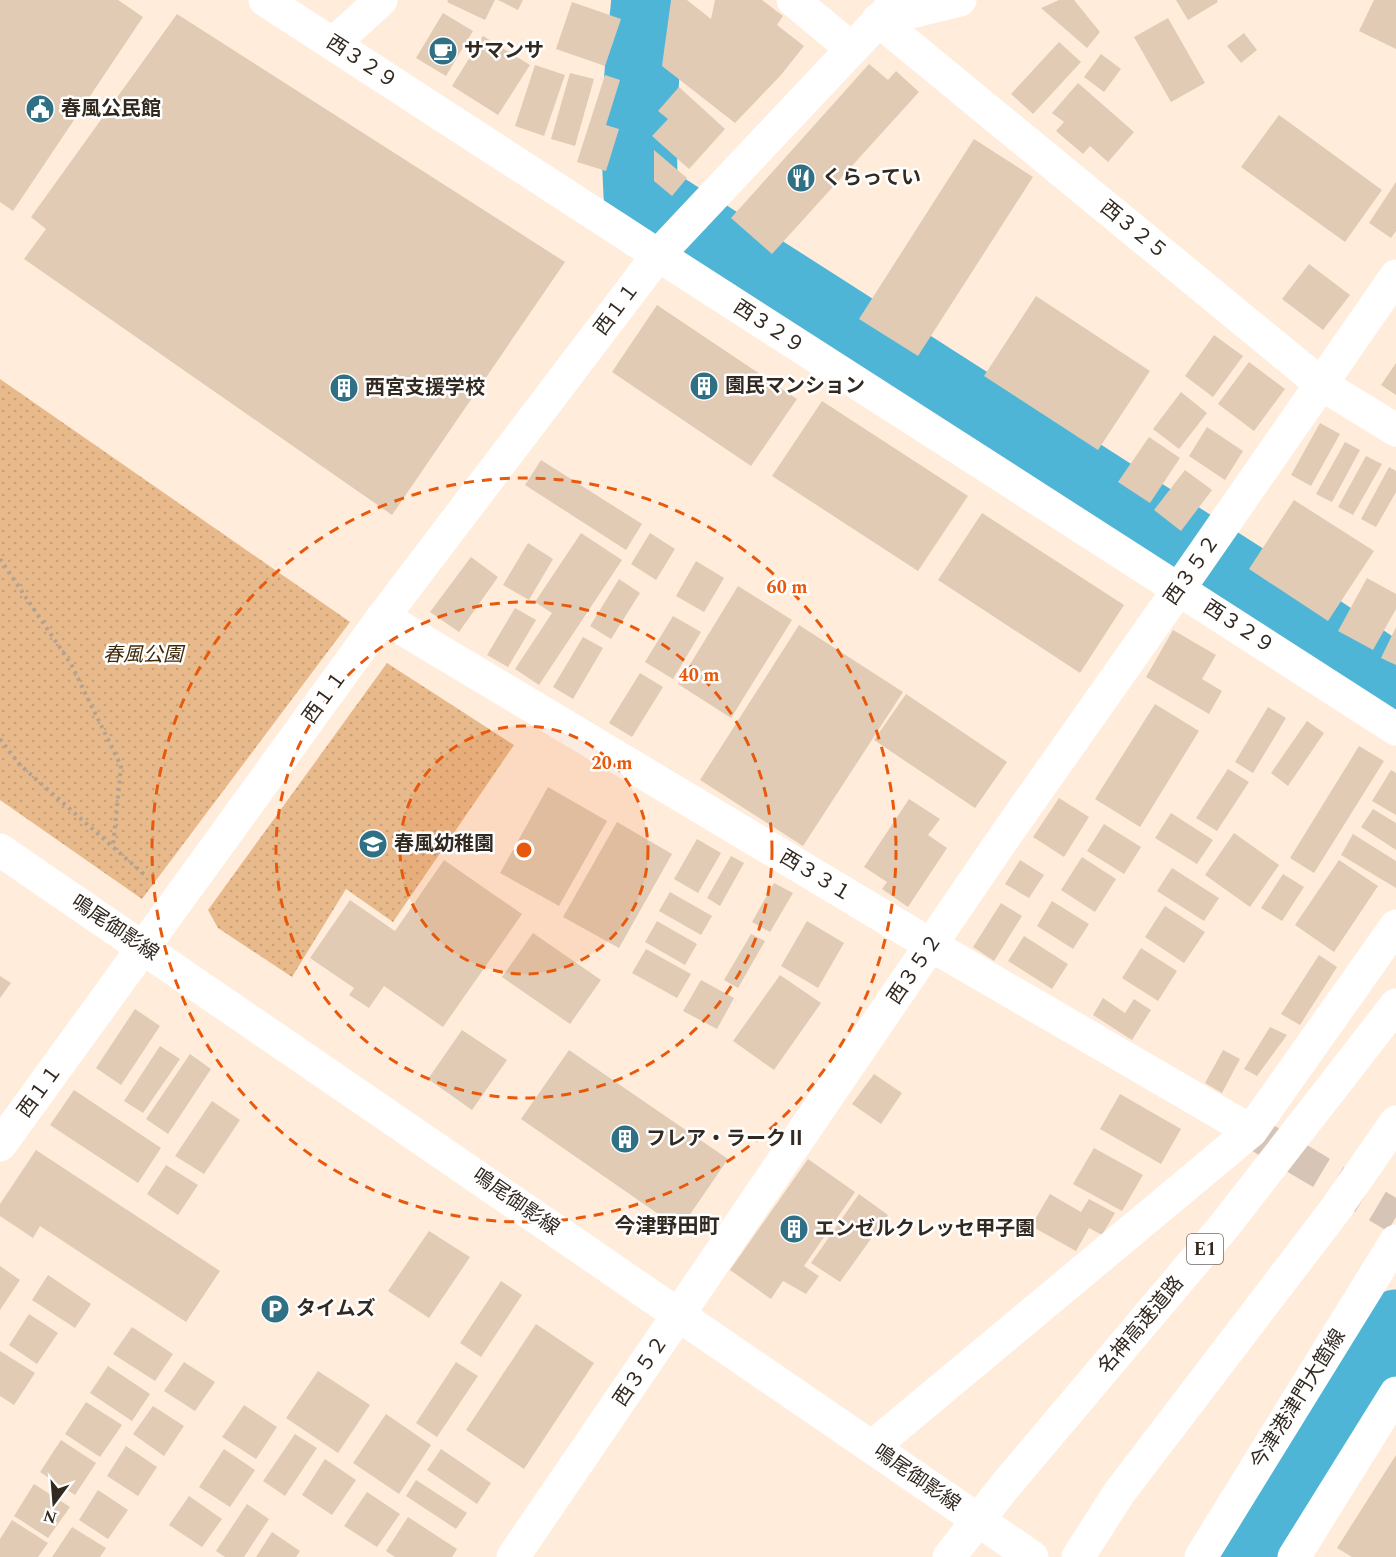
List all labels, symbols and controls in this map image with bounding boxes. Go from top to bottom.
street label: 西３２９ [320,28,404,96]
cafe icon: サマンサ [427,35,459,67]
place label: サマンサ [464,36,544,66]
public building icon: 春風公民館 [24,93,56,125]
place label: 春風公民館 [61,94,161,124]
restaurant icon: くらってい [785,162,817,194]
place label: くらってい [822,163,921,193]
street label: 西３２５ [1093,193,1175,267]
street label: 西１１ [587,276,647,342]
street label: 西３２９ [727,293,811,361]
building icon: 園民マンション [688,370,720,402]
place label: 園民マンション [725,371,865,401]
building icon: 西宮支援学校 [328,372,360,404]
place label: 西宮支援学校 [365,373,485,403]
street label: 西３５２ [1157,529,1227,611]
text: 60 m [767,574,807,601]
street label: 西３２９ [1197,593,1281,661]
park label: 春風公園 [103,640,186,670]
text: 40 m [679,662,719,689]
street label: 西１１ [295,664,355,730]
text: 20 m [592,750,632,777]
school or university icon: 春風幼稚園 [357,828,389,860]
place label: 春風幼稚園 [394,829,494,859]
centre of rings [514,840,534,860]
street label: 西３３１ [774,843,858,909]
street label: 鳴尾御影線 [65,888,165,968]
street label: 西３５２ [880,927,950,1011]
street label: 西１１ [10,1058,70,1124]
building icon: フレア・ラークⅡ [609,1123,641,1155]
place label: フレア・ラークⅡ [646,1124,806,1154]
street label: 鳴尾御影線 [466,1161,566,1243]
district label: 今津野田町 [615,1211,720,1243]
building icon: エンゼルクレッセ甲子園 [778,1213,810,1245]
place label: エンゼルクレッセ甲子園 [815,1214,1035,1244]
road number: E1 [1187,1234,1223,1264]
street label: 名神高速道路 [1091,1269,1191,1381]
parking icon: タイムズ [259,1293,291,1325]
place label: タイムズ [296,1294,376,1324]
street label: 今津港津門大箇線 [1243,1323,1353,1475]
street label: 西３５２ [606,1329,676,1413]
street label: 鳴尾御影線 [867,1437,967,1519]
north arrow [24,1473,84,1533]
text: N [41,1503,60,1530]

